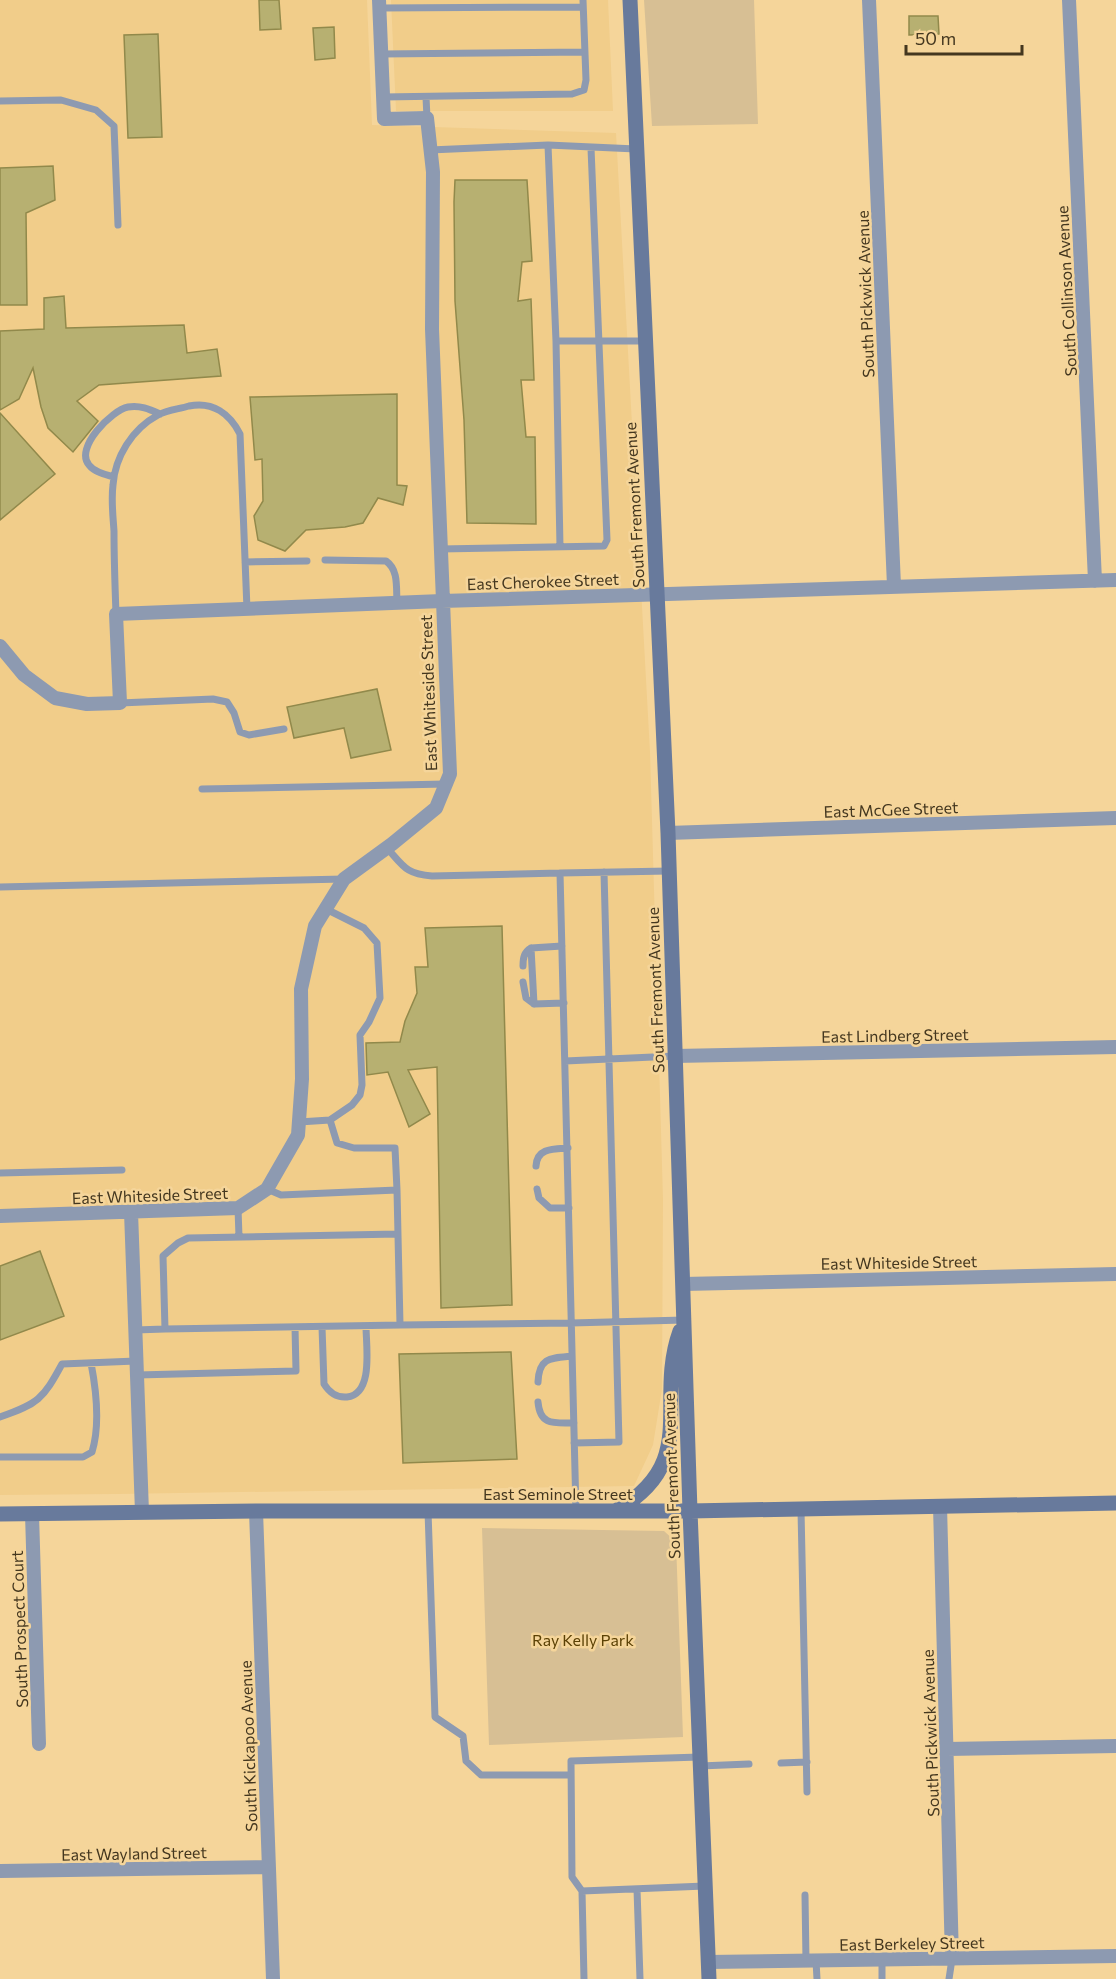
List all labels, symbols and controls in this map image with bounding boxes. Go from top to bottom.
scale bar [906,18,1022,56]
text: 50 m [915,27,956,49]
street label: South Collinson Avenue [1052,205,1080,377]
street label: South Pickwick Avenue [853,210,877,378]
street label: South Fremont Avenue [620,422,648,588]
street label: East Cherokee Street [466,569,620,593]
street label: East Whiteside Street [416,614,440,772]
street label: East McGee Street [823,797,959,821]
street label: South Fremont Avenue [643,907,667,1073]
street label: East Lindberg Street [821,1024,969,1046]
street label: East Whiteside Street [71,1183,229,1207]
street label: East Whiteside Street [821,1251,978,1273]
street label: South Fremont Avenue [659,1393,683,1559]
street label: East Seminole Street [483,1484,634,1503]
street label: South Prospect Court [7,1550,31,1708]
park label: Ray Kelly Park [532,1630,634,1649]
street label: South Pickwick Avenue [918,1649,942,1817]
street label: South Kickapoo Avenue [236,1660,260,1832]
street label: East Wayland Street [61,1842,207,1864]
street label: East Berkeley Street [839,1932,985,1954]

